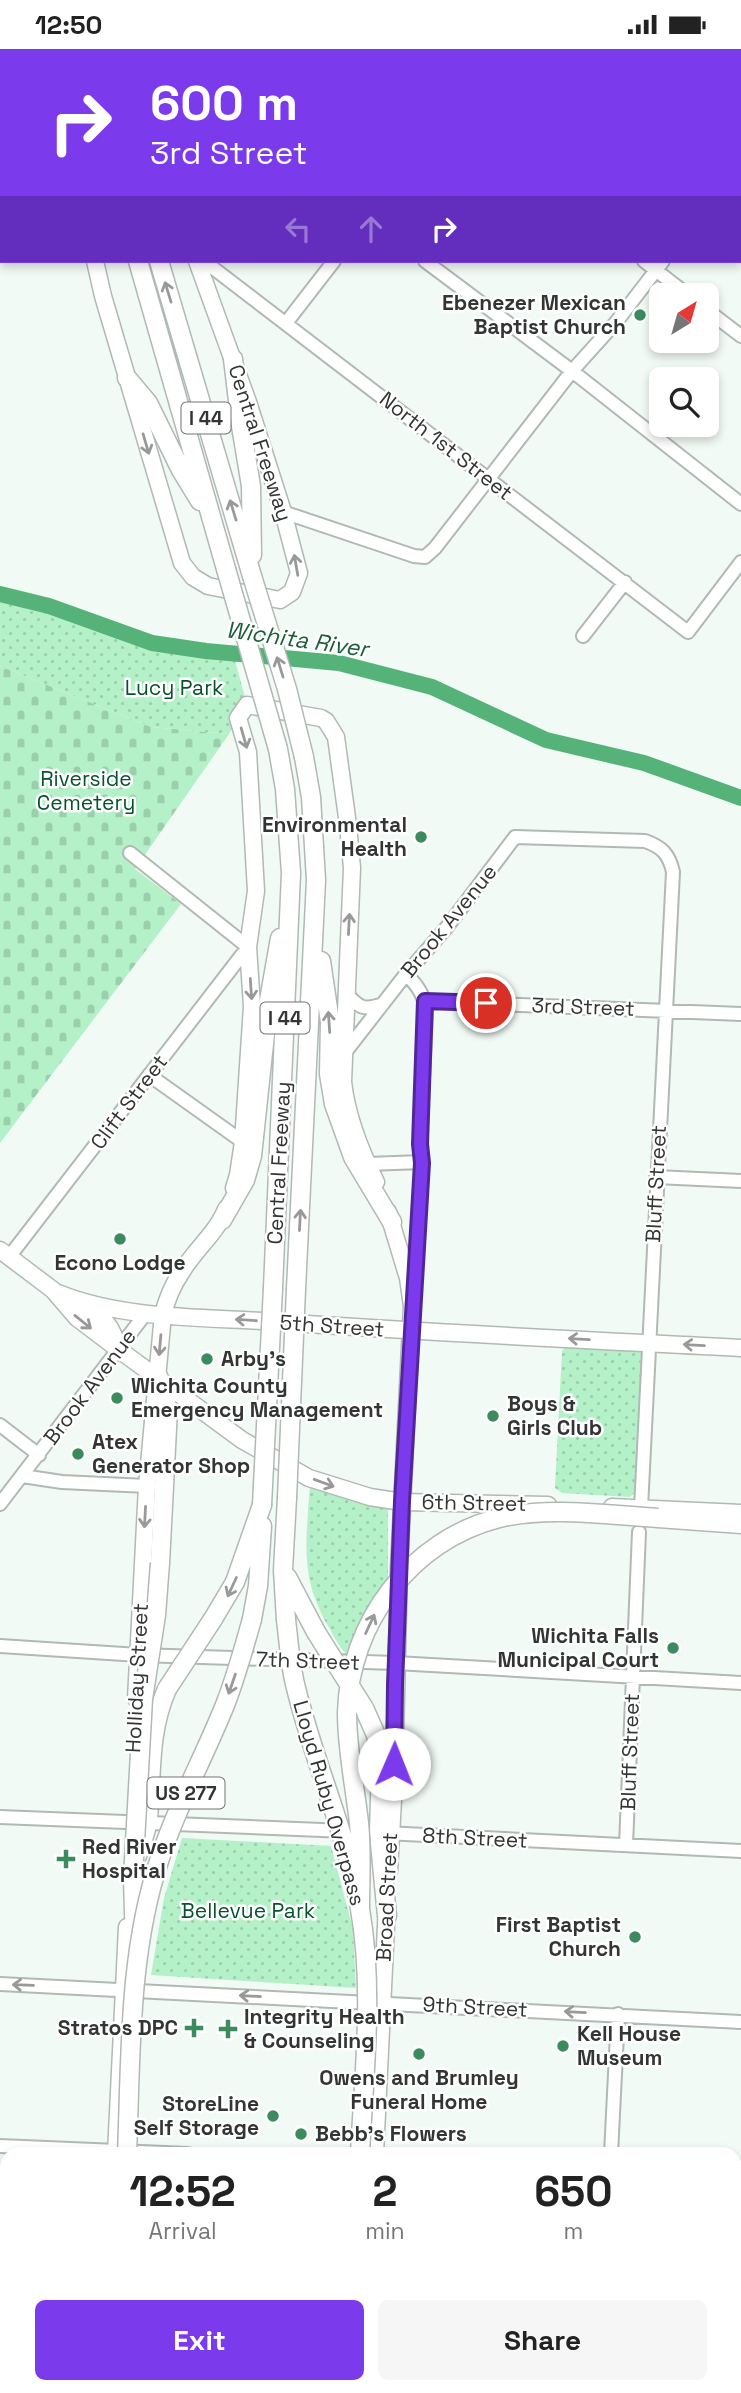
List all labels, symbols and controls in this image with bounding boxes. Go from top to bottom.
text: 12:50 [35,8,102,42]
text: 600 m [150,72,298,134]
icon: right [35,77,126,168]
text: 3rd Street [150,133,307,173]
icon: left [279,210,317,248]
icon: ahead [352,210,390,248]
icon: right [425,210,463,248]
one-way arrow [161,281,174,303]
north arrow [649,283,719,353]
map controls [649,283,719,437]
place label: Ebenezer Mexican Baptist Church [442,289,626,340]
marker: Ebenezer Mexican Baptist Church [632,307,648,323]
street label: Central Freeway [222,361,299,525]
button: search [649,367,719,437]
street label: North 1st Street [374,385,518,506]
road number: I 44 [182,403,230,433]
one-way arrow [140,432,153,455]
one-way arrow [225,499,238,521]
one-way arrow [288,554,302,577]
water label: Wichita River [224,614,372,664]
one-way arrow [273,656,286,678]
park label: Lucy Park [125,674,223,701]
one-way arrow [239,727,252,749]
park label: Riverside Cemetery [37,765,135,816]
place label: Environmental Health [262,811,407,862]
marker: Environmental Health [413,829,429,845]
street label: Brook Avenue [395,859,503,983]
one-way arrow [343,913,356,936]
pin [456,973,516,1033]
one-way arrow [244,977,257,1000]
icon: arrive [467,984,505,1022]
street label: 3rd Street [531,991,635,1022]
road number: I 44 [260,1002,310,1033]
one-way arrow [322,1011,335,1034]
street label: Clift Street [84,1049,173,1155]
street label: Central Freeway [261,1081,296,1245]
street label: Bluff Street [639,1125,672,1243]
one-way arrow [294,1210,307,1232]
marker: Econo Lodge [112,1231,128,1247]
place label: Econo Lodge [54,1249,186,1276]
street label: 5th Street [279,1308,385,1343]
one-way arrow [234,1313,257,1326]
one-way arrow [74,1314,92,1329]
street label: Brook Avenue [37,1323,142,1450]
one-way arrow [153,1333,166,1356]
one-way arrow [568,1333,591,1346]
one-way arrow [683,1339,706,1352]
place label: Arby's [221,1345,286,1372]
marker: Arby's [199,1351,215,1367]
place label: Wichita County Emergency Management [131,1372,383,1423]
marker: Wichita County Emergency Management [109,1390,125,1406]
place label: Boys & Girls Club [507,1390,602,1441]
marker: Boys & Girls Club [485,1408,501,1424]
place label: Atex Generator Shop [92,1428,250,1479]
marker: Atex Generator Shop [70,1446,86,1462]
one-way arrow [312,1478,334,1490]
street label: 6th Street [421,1488,527,1517]
one-way arrow [139,1506,152,1529]
one-way arrow [225,1576,239,1597]
street label: Holliday Street [119,1602,154,1754]
one-way arrow [364,1614,377,1635]
place label: Wichita Falls Municipal Court [497,1622,659,1673]
marker: Wichita Falls Municipal Court [665,1640,681,1656]
street label: 7th Street [256,1645,360,1676]
one-way arrow [225,1673,237,1695]
street label: Bluff Street [614,1693,645,1811]
street label: Lloyd Ruby Overpass [287,1697,372,1909]
position arrow [357,1727,431,1801]
road number: US 277 [148,1777,224,1809]
street label: 8th Street [422,1821,528,1854]
street label: Broad Street [370,1832,403,1962]
place label: Red River Hospital [82,1833,177,1884]
marker: Red River Hospital [56,1849,76,1869]
park label: Bellevue Park [181,1897,315,1924]
place label: First Baptist Church [496,1911,621,1962]
marker: First Baptist Church [627,1929,643,1945]
one-way arrow [11,1978,34,1991]
one-way arrow [239,1989,262,2002]
street label: 9th Street [422,1990,528,2023]
place label: Integrity Health & Counseling [244,2003,405,2054]
one-way arrow [564,2005,587,2018]
place label: Stratos DPC [58,2014,178,2041]
marker: Stratos DPC [184,2018,204,2038]
marker: Integrity Health & Counseling [218,2019,238,2039]
place label: Kell House Museum [577,2020,681,2071]
marker: Kell House Museum [555,2038,571,2054]
marker: Owens and Brumley Funeral Home [411,2046,427,2062]
place label: Owens and Brumley Funeral Home [319,2064,519,2115]
place label: StoreLine Self Storage [134,2090,259,2141]
marker: StoreLine Self Storage [265,2108,281,2124]
place label: Bebb's Flowers [315,2120,467,2147]
marker: Bebb's Flowers [293,2126,309,2142]
text: 12:52 [129,2165,236,2218]
text: 2 [372,2165,397,2218]
text: 650 [534,2165,613,2218]
text: Arrival [148,2216,217,2246]
text: min [365,2216,405,2246]
text: m [563,2216,583,2246]
button: Exit [35,2300,364,2380]
button: Share [378,2300,707,2380]

